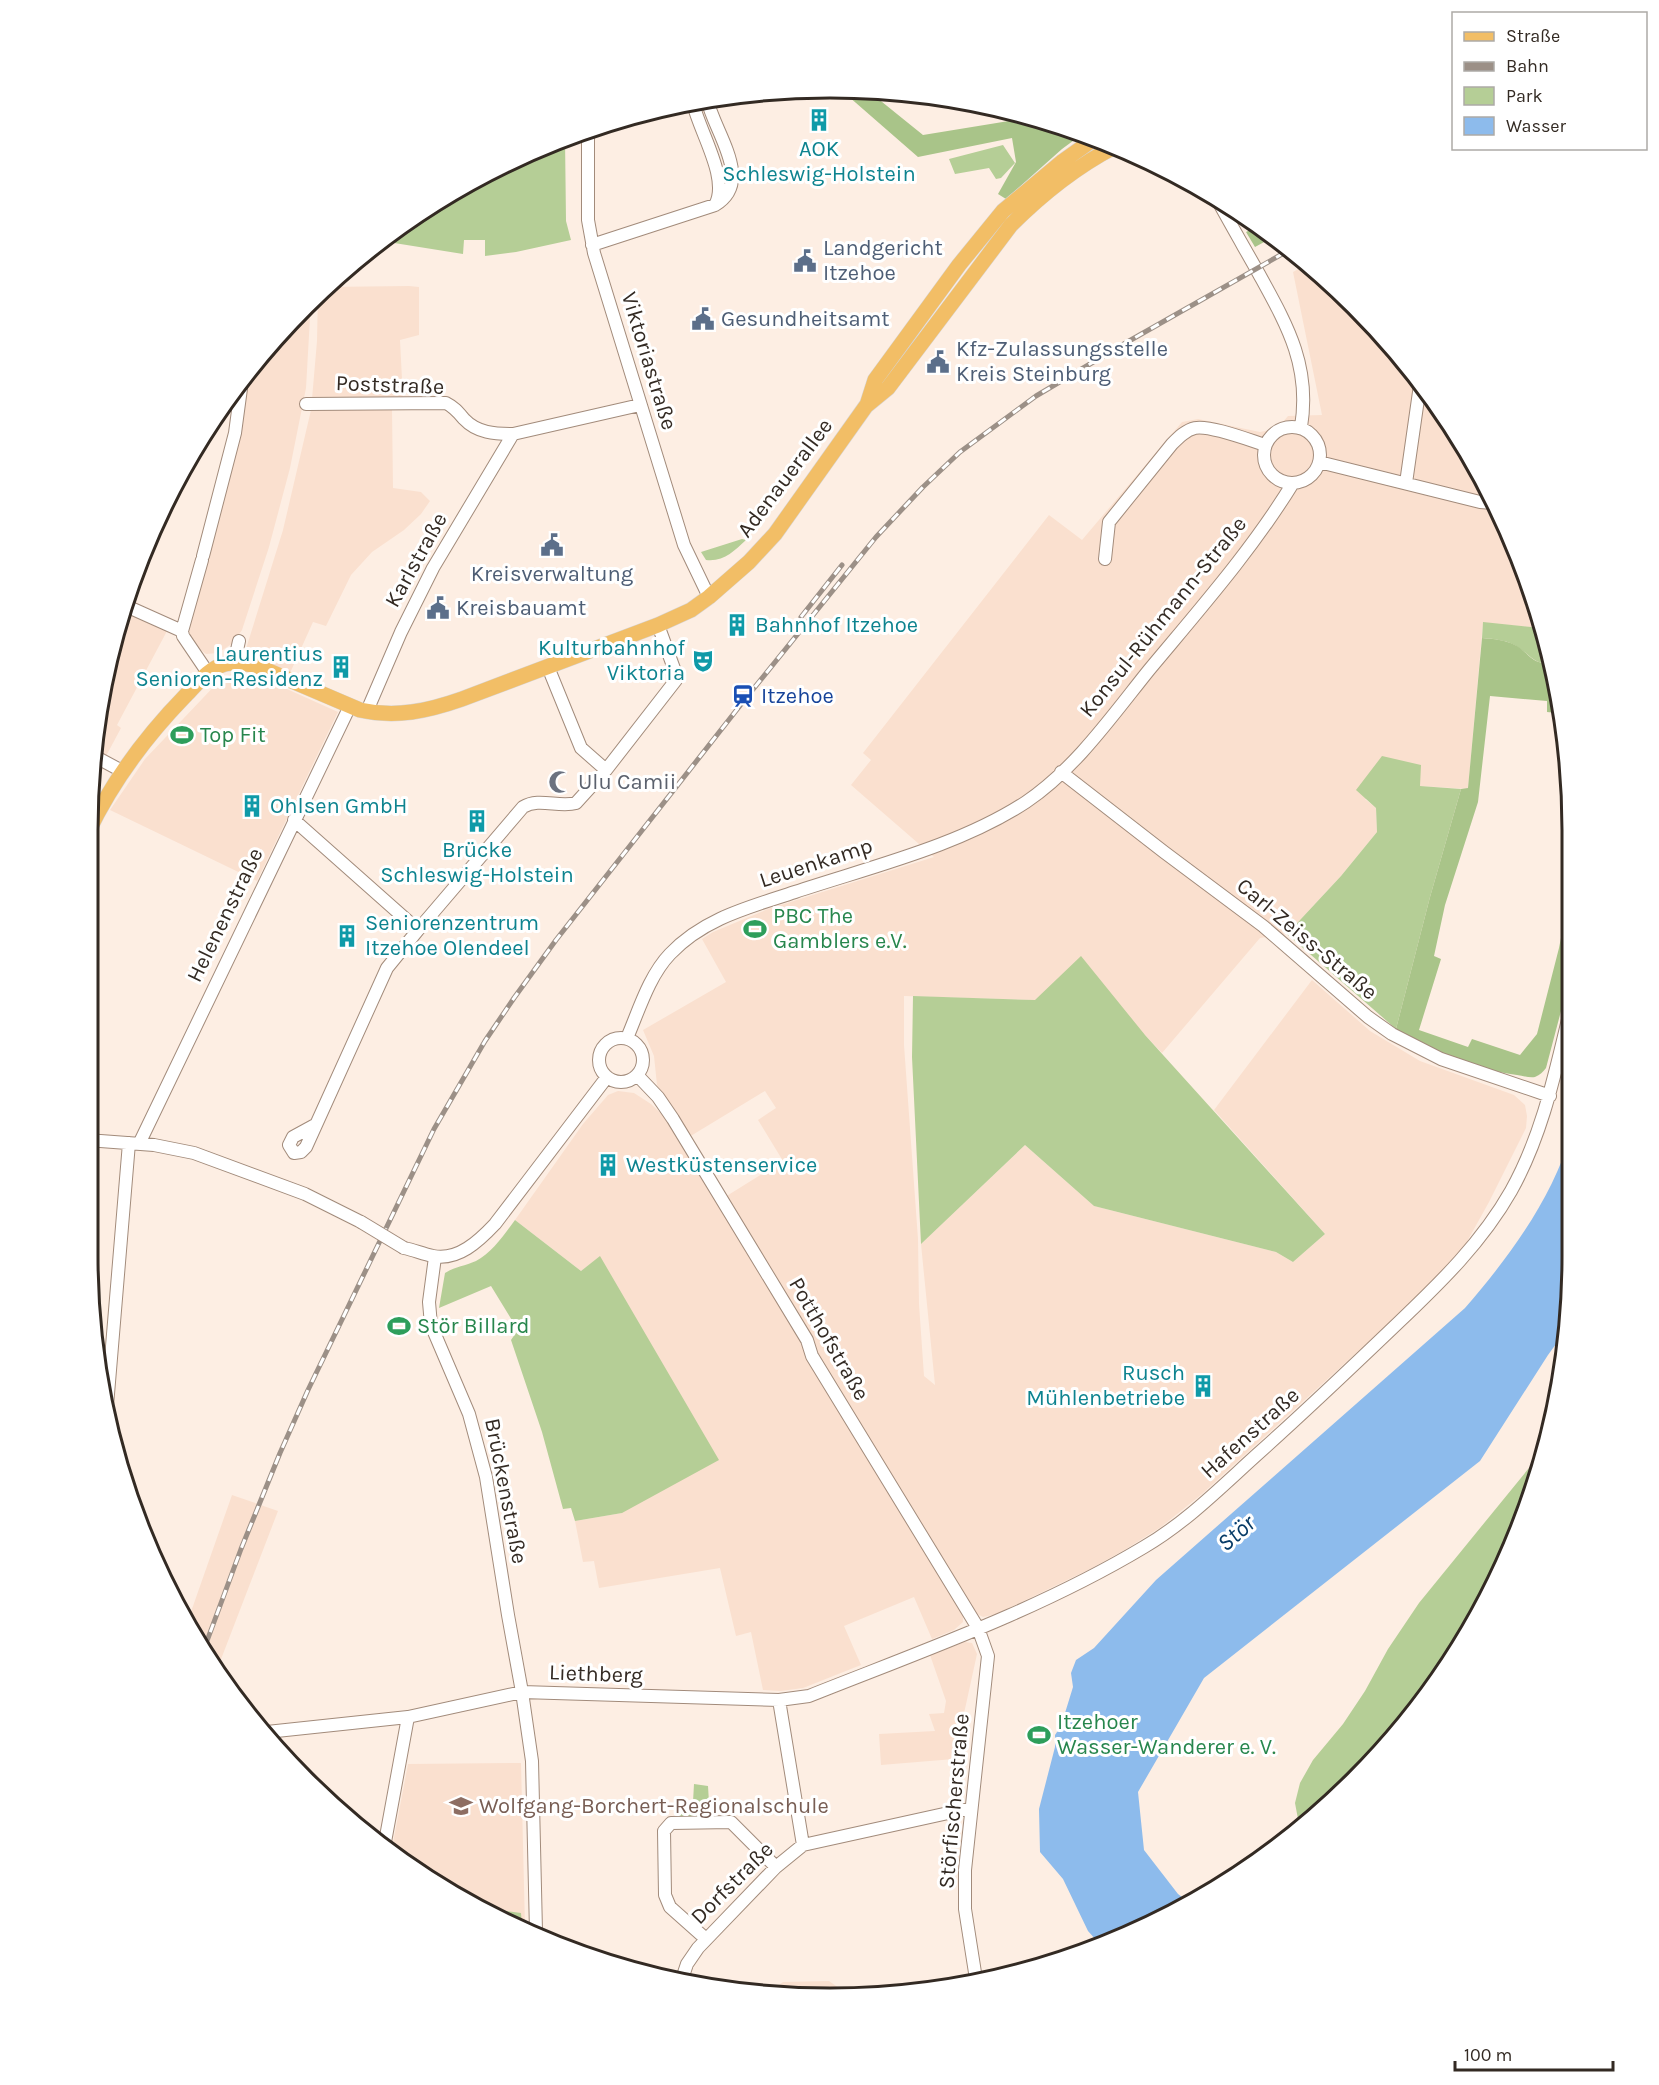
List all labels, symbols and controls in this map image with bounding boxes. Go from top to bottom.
legend [1452,12,1647,150]
text: Straße [1506,25,1560,47]
text: Bahn [1506,55,1549,77]
text: Park [1506,85,1543,107]
building icon: AOK Schleswig-Holstein [806,107,832,133]
text: Wasser [1506,115,1567,137]
place label: AOK Schleswig-Holstein [722,136,916,187]
place label: Landgericht Itzehoe [823,235,943,286]
public building icon: Landgericht Itzehoe [792,248,818,274]
street label: Viktoriastraße [616,289,682,433]
public building icon: Gesundheitsamt [690,306,716,332]
place label: Gesundheitsamt [721,306,890,332]
place label: Kfz-Zulassungsstelle Kreis Steinburg [956,336,1168,387]
public building icon: Kfz-Zulassungsstelle Kreis Steinburg [925,349,951,375]
street label: Poststraße [335,370,445,400]
street label: Adenauerallee [732,413,838,543]
street label: Karlstraße [379,508,453,612]
street label: Konsul-Rühmann-Straße [1074,511,1252,723]
public building icon: Kreisverwaltung [539,532,565,558]
place label: Kreisverwaltung [471,561,634,587]
public building icon: Kreisbauamt [425,595,451,621]
place label: Kreisbauamt [456,595,586,621]
building icon: Bahnhof Itzehoe [724,612,750,638]
place label: Bahnhof Itzehoe [755,612,918,638]
place label: Kulturbahnhof Viktoria [538,635,685,686]
place label: Laurentius Senioren-Residenz [135,641,323,692]
theatre icon: Kulturbahnhof Viktoria [690,648,716,674]
building icon: Laurentius Senioren-Residenz [328,654,354,680]
station icon: Itzehoe [730,683,756,709]
place label: Itzehoe [761,683,834,709]
sports icon: Top Fit [169,722,195,748]
place label: Top Fit [200,722,266,748]
mosque icon: Ulu Camii [547,769,573,795]
place label: Ulu Camii [578,769,676,795]
building icon: Ohlsen GmbH [239,793,265,819]
place label: Ohlsen GmbH [270,793,408,819]
building icon: Brücke Schleswig-Holstein [464,808,490,834]
street label: Leuenkamp [756,832,876,894]
place label: Brücke Schleswig-Holstein [380,837,574,888]
street label: Helenenstraße [181,844,269,986]
street label: Carl-Zeiss-Straße [1231,873,1383,1005]
place label: PBC The Gamblers e.V. [773,903,907,954]
place label: Seniorenzentrum Itzehoe Olendeel [365,910,539,961]
sports icon: PBC The Gamblers e.V. [742,916,768,942]
building icon: Seniorenzentrum Itzehoe Olendeel [334,923,360,949]
building icon: Westküstenservice [595,1152,621,1178]
place label: Westküstenservice [626,1152,817,1178]
street label: Potthofstraße [783,1273,875,1405]
sports icon: Stör Billard [386,1313,412,1339]
place label: Stör Billard [417,1313,529,1339]
place label: Rusch Mühlenbetriebe [1026,1360,1185,1411]
building icon: Rusch Mühlenbetriebe [1190,1373,1216,1399]
street label: Hafenstraße [1195,1382,1305,1484]
street label: Brückenstraße [479,1416,533,1566]
water label: Stör [1211,1508,1261,1557]
street label: Liethberg [549,1659,644,1689]
place label: Itzehoer Wasser-Wanderer e. V. [1057,1709,1276,1760]
street label: Störfischerstraße [933,1712,975,1890]
sports icon: Itzehoer Wasser-Wanderer e. V. [1026,1722,1052,1748]
school or university icon: Wolfgang-Borchert-Regionalschule [448,1793,474,1819]
place label: Wolfgang-Borchert-Regionalschule [479,1793,829,1819]
street label: Dorfstraße [685,1836,779,1930]
scale bar [1455,2034,1612,2072]
text: 100 m [1464,2044,1512,2066]

